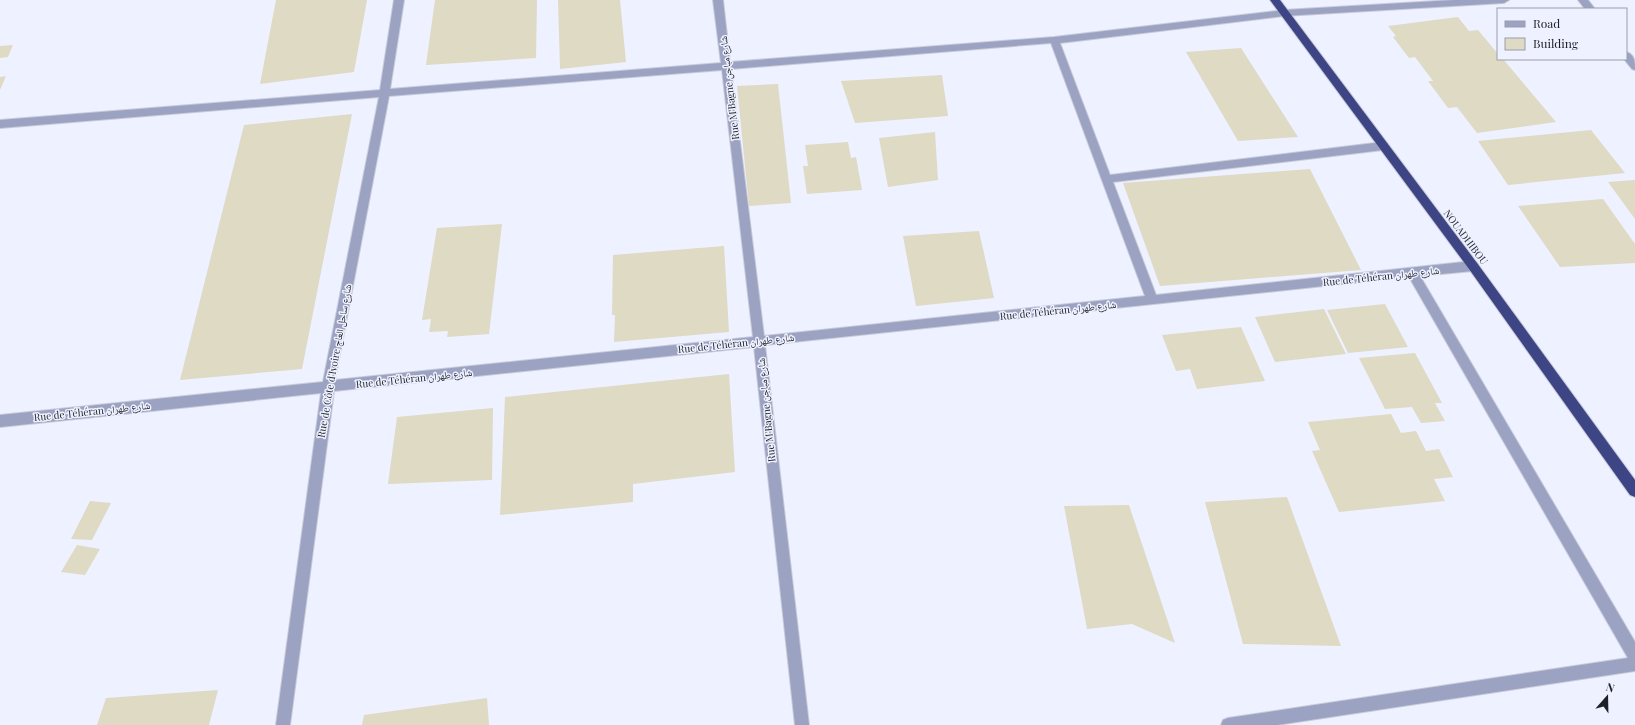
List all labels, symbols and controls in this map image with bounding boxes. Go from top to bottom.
legend [1497,8,1627,60]
text: Road [1533,15,1560,31]
street label: Rue M'Bagne شارع مباجن [716,35,742,141]
text: Building [1533,35,1579,51]
street label: NOUADHIBOU [1441,207,1491,268]
street label: Rue de Téhéran شارع طهران [1322,263,1440,289]
street label: Rue de Côte d'Ivoire شارع ساحل العاج [314,283,354,439]
street label: Rue de Téhéran شارع طهران [999,297,1117,323]
street label: Rue de Téhéran شارع طهران [677,330,795,356]
street label: Rue M'Bagne شارع مباجن [754,357,778,463]
street label: Rue de Téhéran شارع طهران [355,365,473,391]
street label: Rue de Téhéran شارع طهران [33,398,151,424]
north arrow [1587,677,1627,717]
text: N [1604,679,1617,696]

